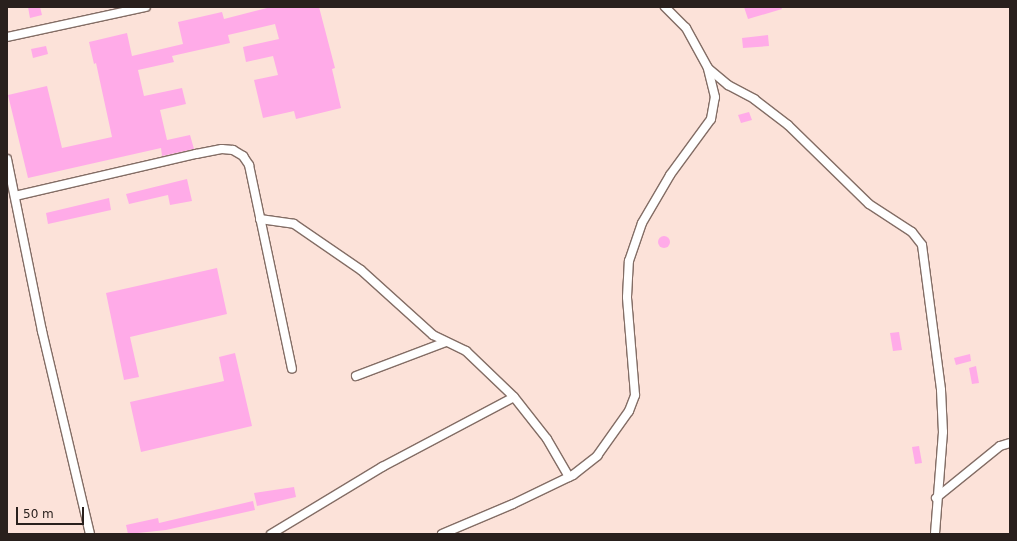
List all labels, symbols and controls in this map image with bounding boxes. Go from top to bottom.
scale bar [18,499,86,525]
text: 50 m [23,507,54,521]

